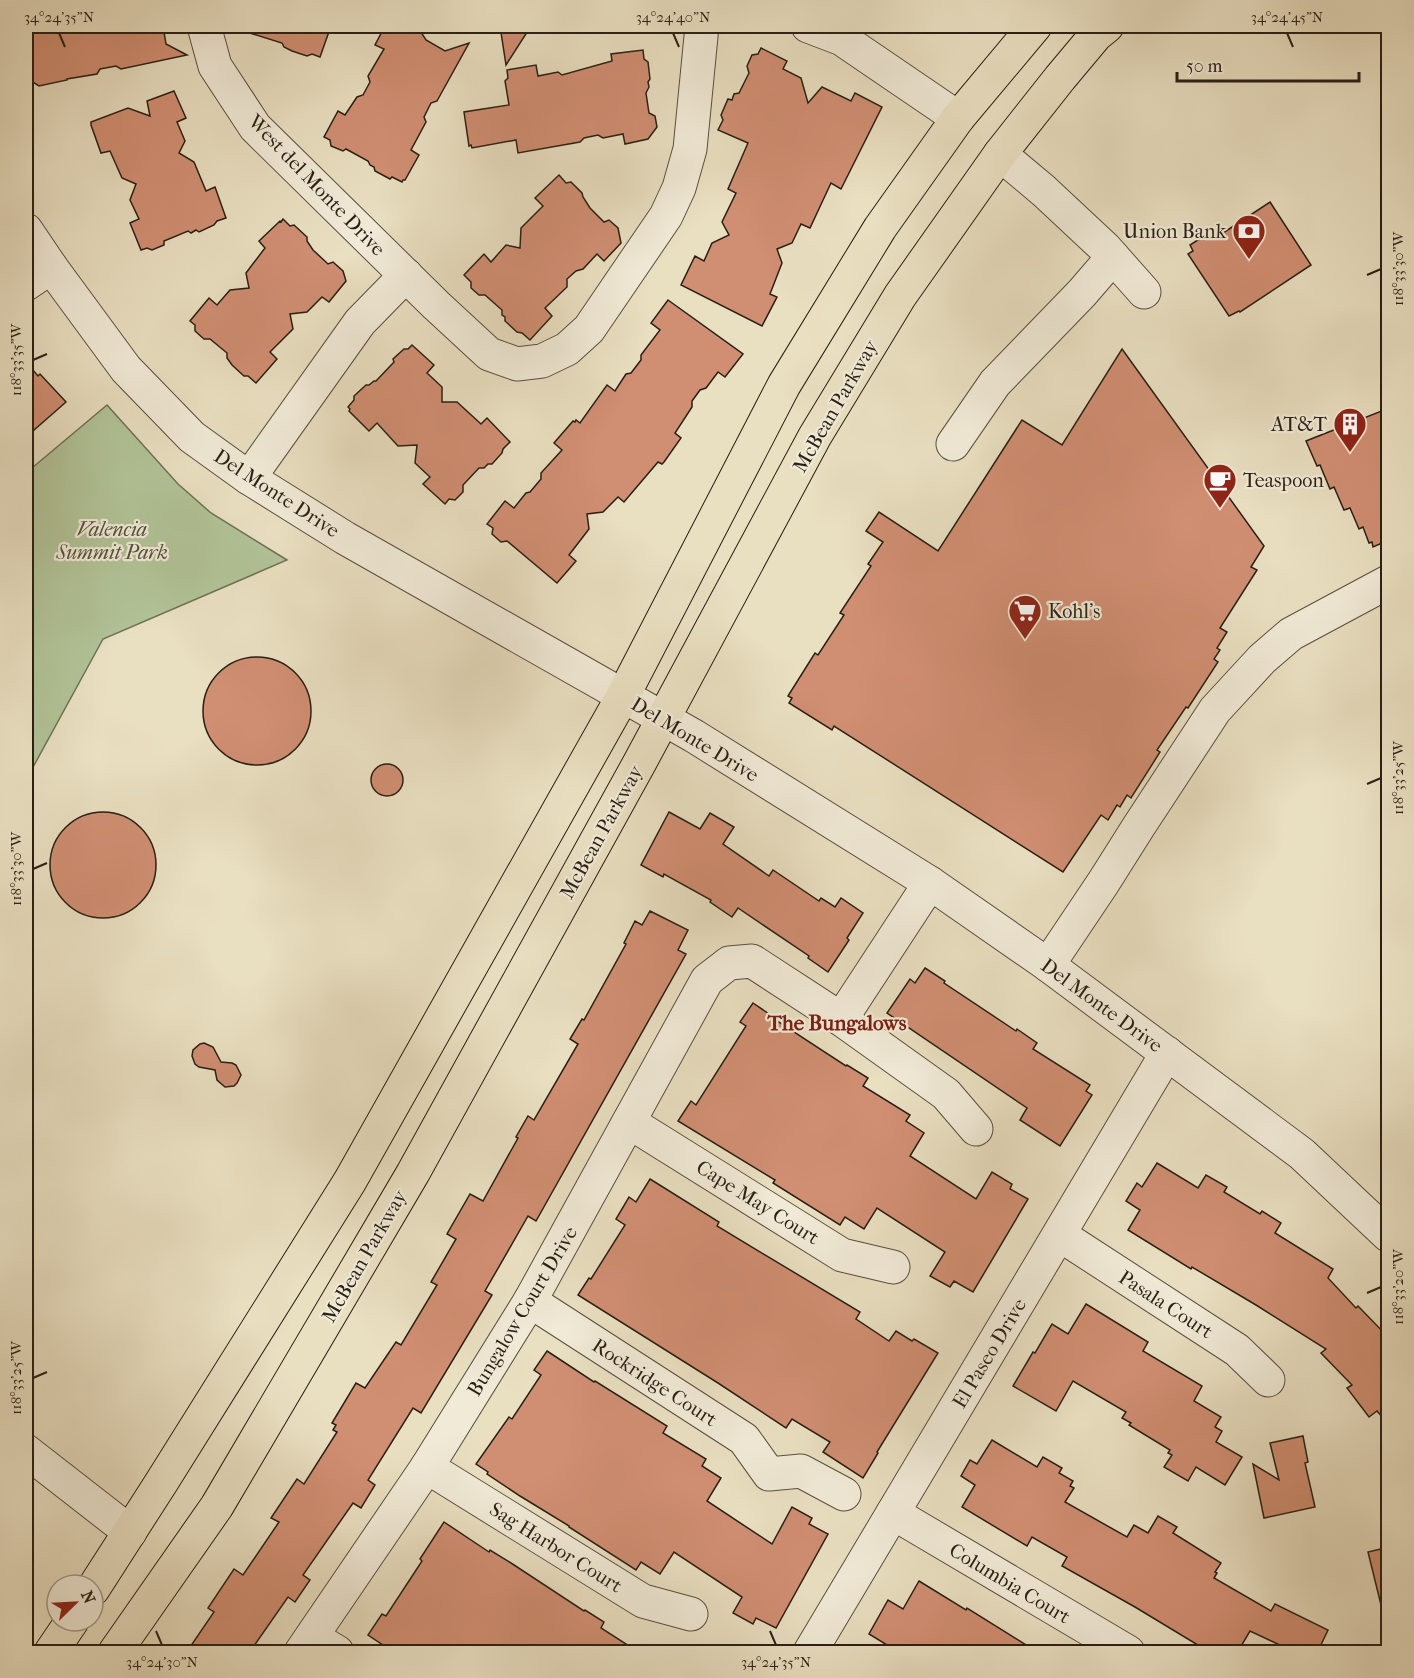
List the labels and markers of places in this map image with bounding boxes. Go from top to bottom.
bank icon: Union Bank [1231,213,1267,260]
place label: Union Bank [1123,220,1227,243]
building icon: AT&T [1332,406,1368,453]
place label: AT&T [1270,413,1328,436]
cafe icon: Teaspoon [1202,462,1238,509]
place label: Teaspoon [1243,469,1324,492]
supermarket icon: Kohl's [1007,593,1043,640]
place label: Kohl's [1048,600,1100,623]

